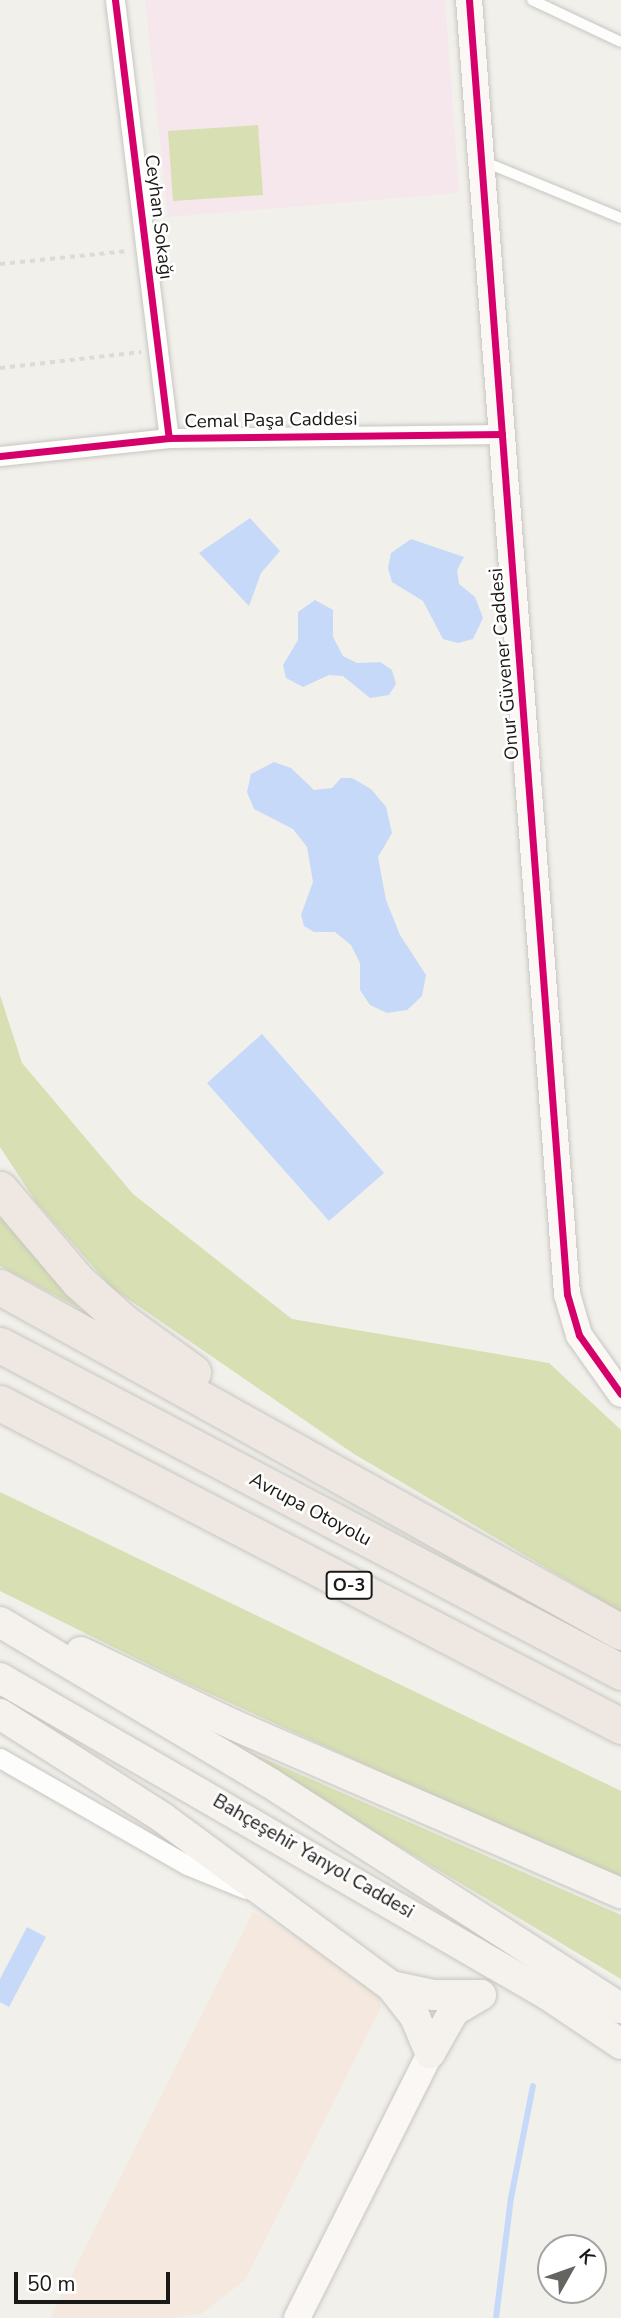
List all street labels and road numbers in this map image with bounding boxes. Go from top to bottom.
street label: Ceyhan Sokağı [139,153,177,281]
street label: Cemal Paşa Caddesi [184,408,358,434]
street label: Onur Güvener Caddesi [485,567,525,761]
street label: Avrupa Otoyolu [245,1468,375,1552]
road number: O-3 [324,1570,374,1600]
street label: Bahçeşehir Yanyol Caddesi [208,1790,418,1924]

